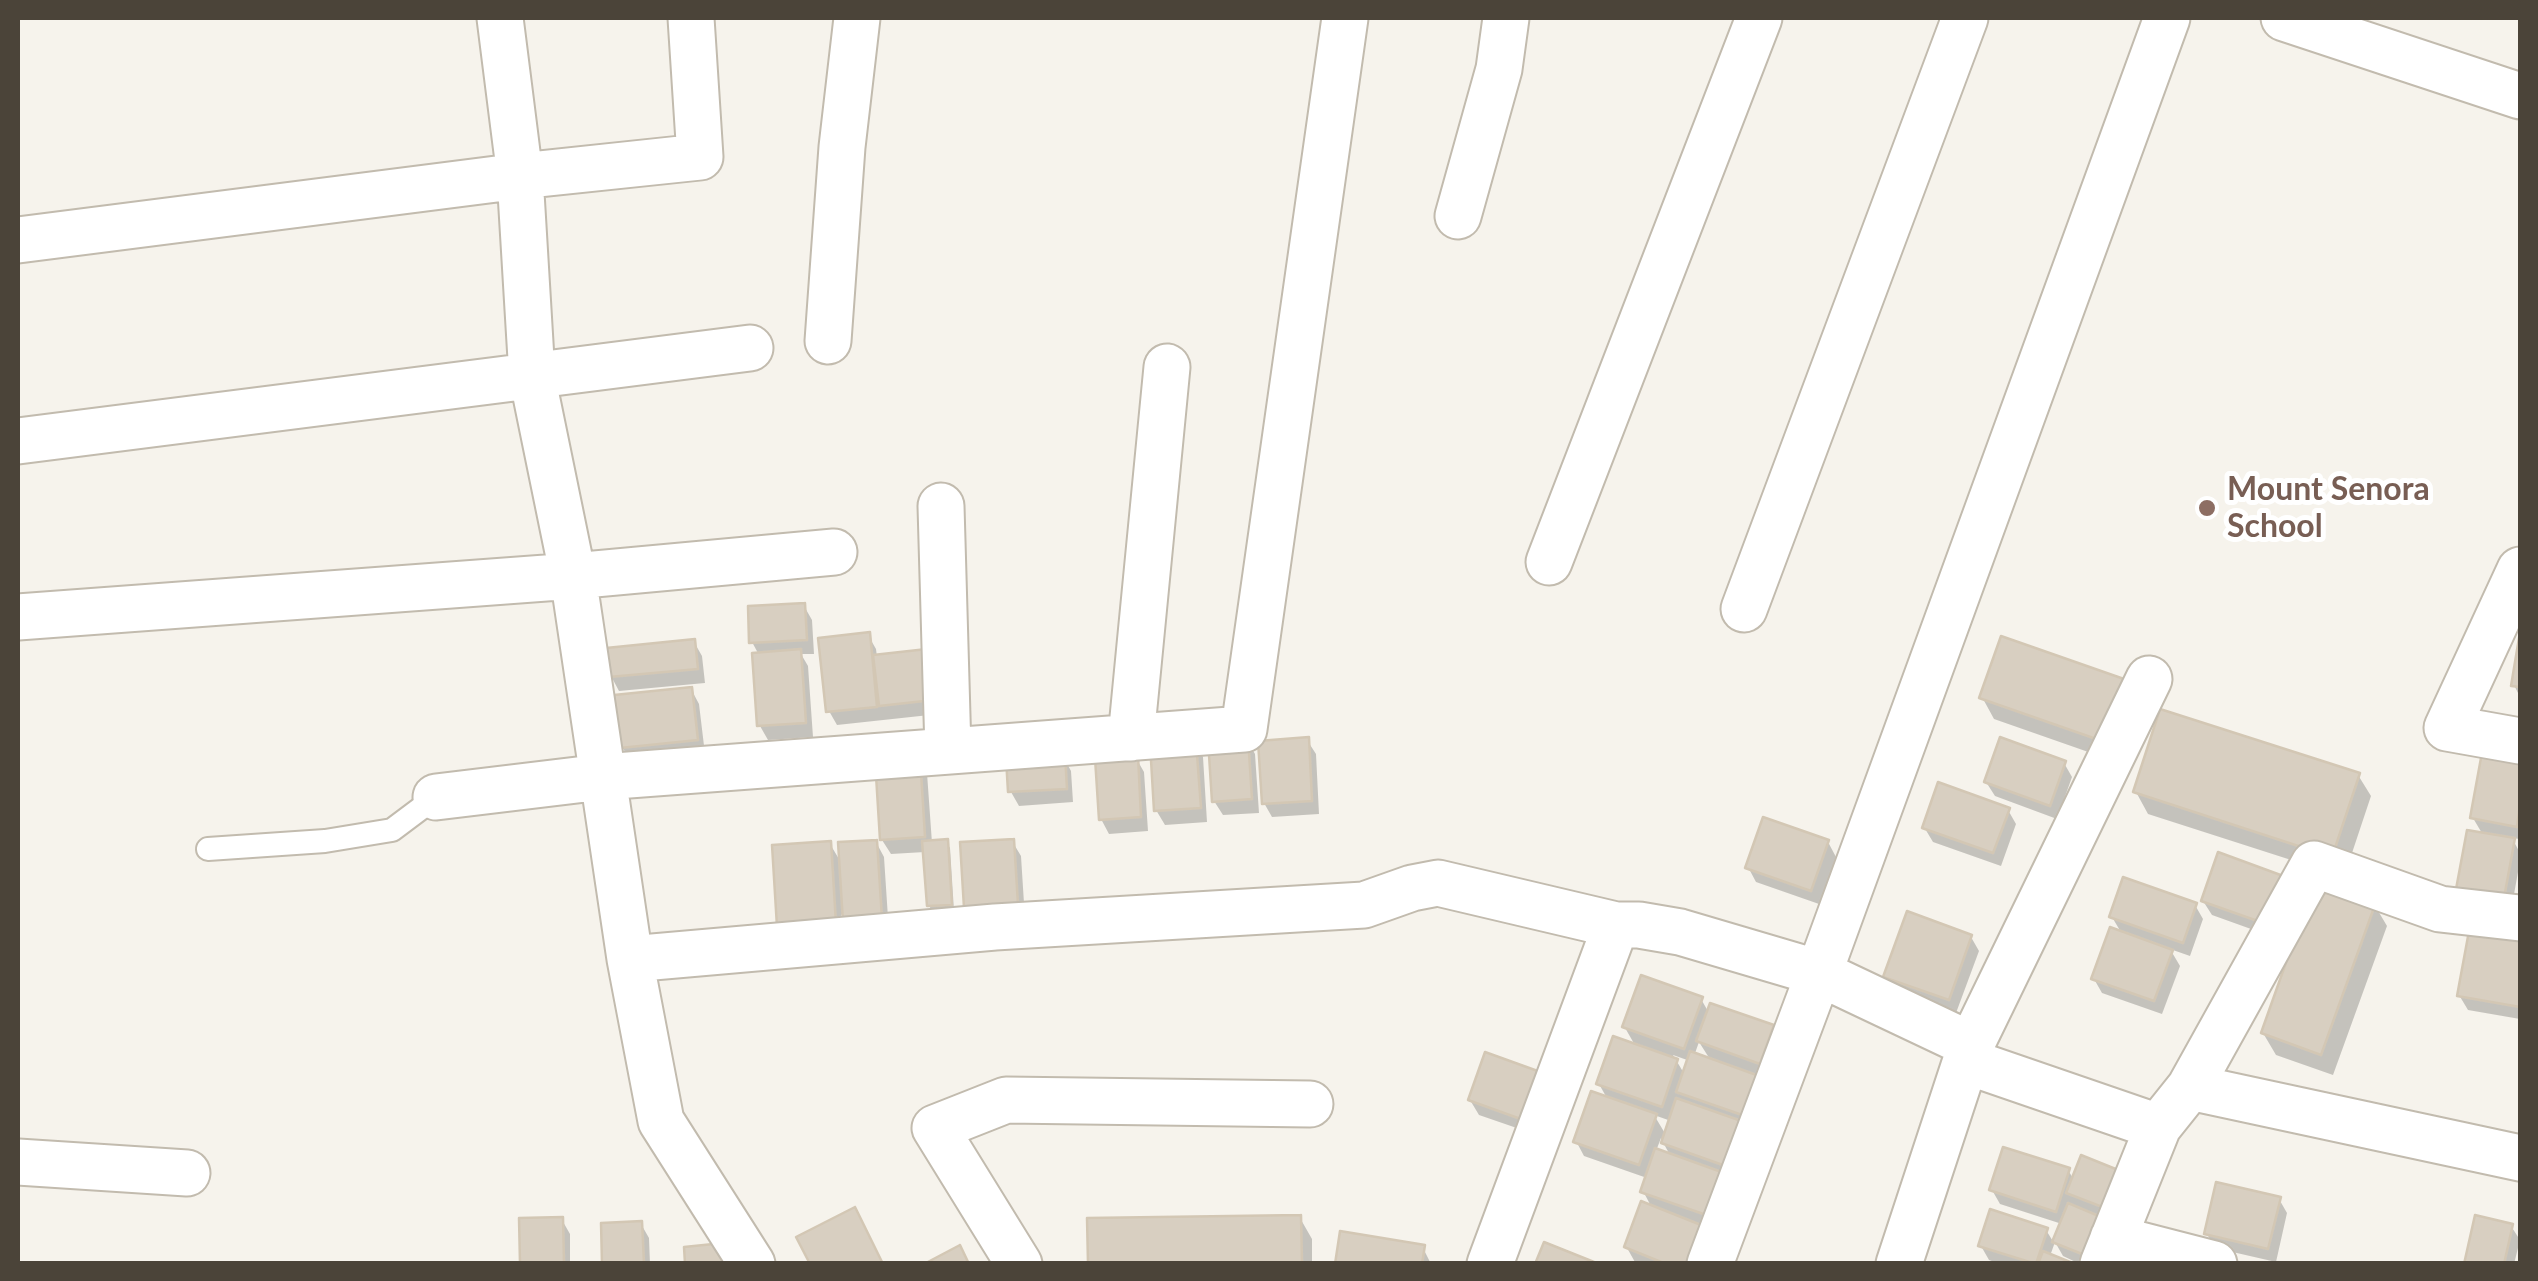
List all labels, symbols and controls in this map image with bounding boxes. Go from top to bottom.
place label: Mount Senora School [2227,471,2430,546]
marker: Mount Senora School [2196,497,2218,519]

